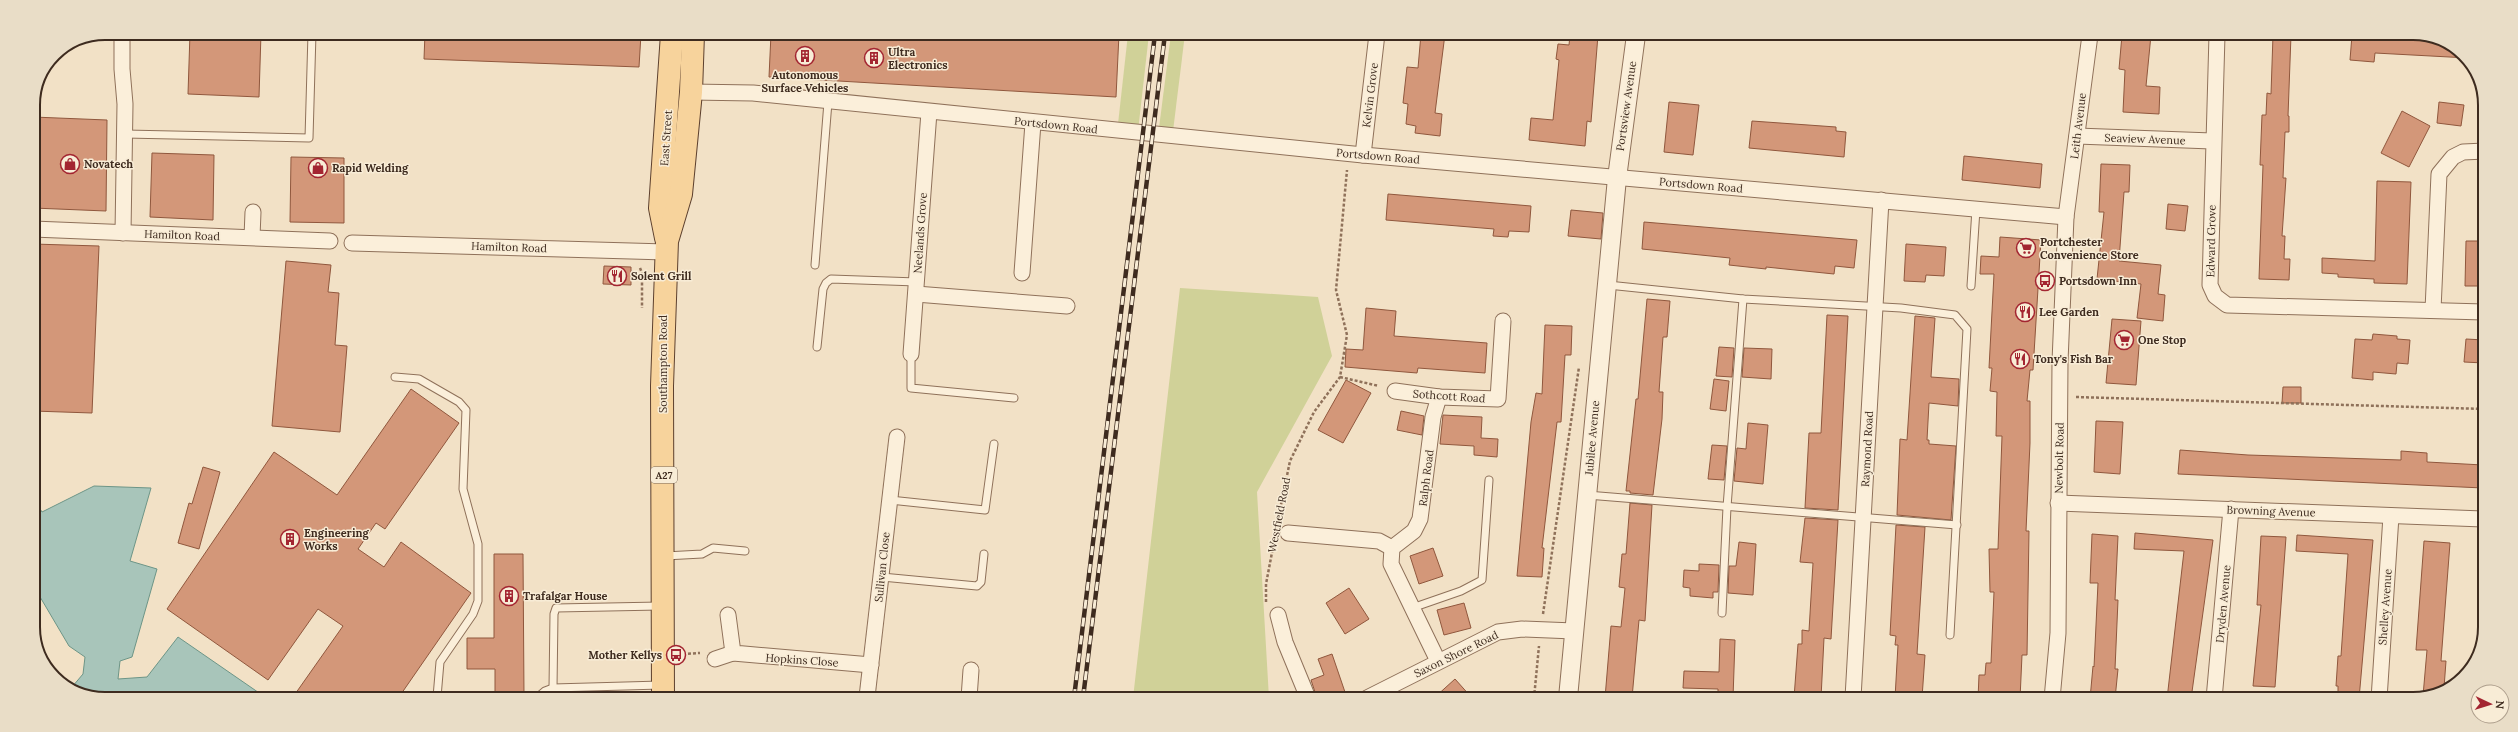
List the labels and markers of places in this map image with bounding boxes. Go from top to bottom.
building icon: Autonomous Surface Vehicles [794,45,816,67]
place label: Ultra Electronics [888,45,948,72]
building icon: Ultra Electronics [863,47,885,69]
place label: Autonomous Surface Vehicles [762,68,848,95]
shop icon: Novatech [59,153,81,175]
place label: Novatech [84,157,133,171]
shop icon: Rapid Welding [307,157,329,179]
place label: Rapid Welding [332,161,409,175]
place label: Portchester Convenience Store [2040,235,2139,262]
supermarket icon: Portchester Convenience Store [2015,237,2037,259]
restaurant icon: Solent Grill [606,265,628,287]
place label: Solent Grill [631,269,692,283]
bus stop icon: Portsdown Inn [2034,270,2056,292]
place label: Portsdown Inn [2059,274,2137,288]
restaurant icon: Lee Garden [2014,301,2036,323]
place label: Lee Garden [2039,305,2099,319]
supermarket icon: One Stop [2113,329,2135,351]
place label: One Stop [2138,333,2187,347]
restaurant icon: Tony's Fish Bar [2009,348,2031,370]
place label: Tony's Fish Bar [2034,352,2114,366]
place label: Engineering Works [304,526,370,553]
building icon: Engineering Works [279,528,301,550]
building icon: Trafalgar House [498,585,520,607]
place label: Trafalgar House [523,589,608,603]
bus stop icon: Mother Kellys [665,644,687,666]
place label: Mother Kellys [588,648,662,662]

